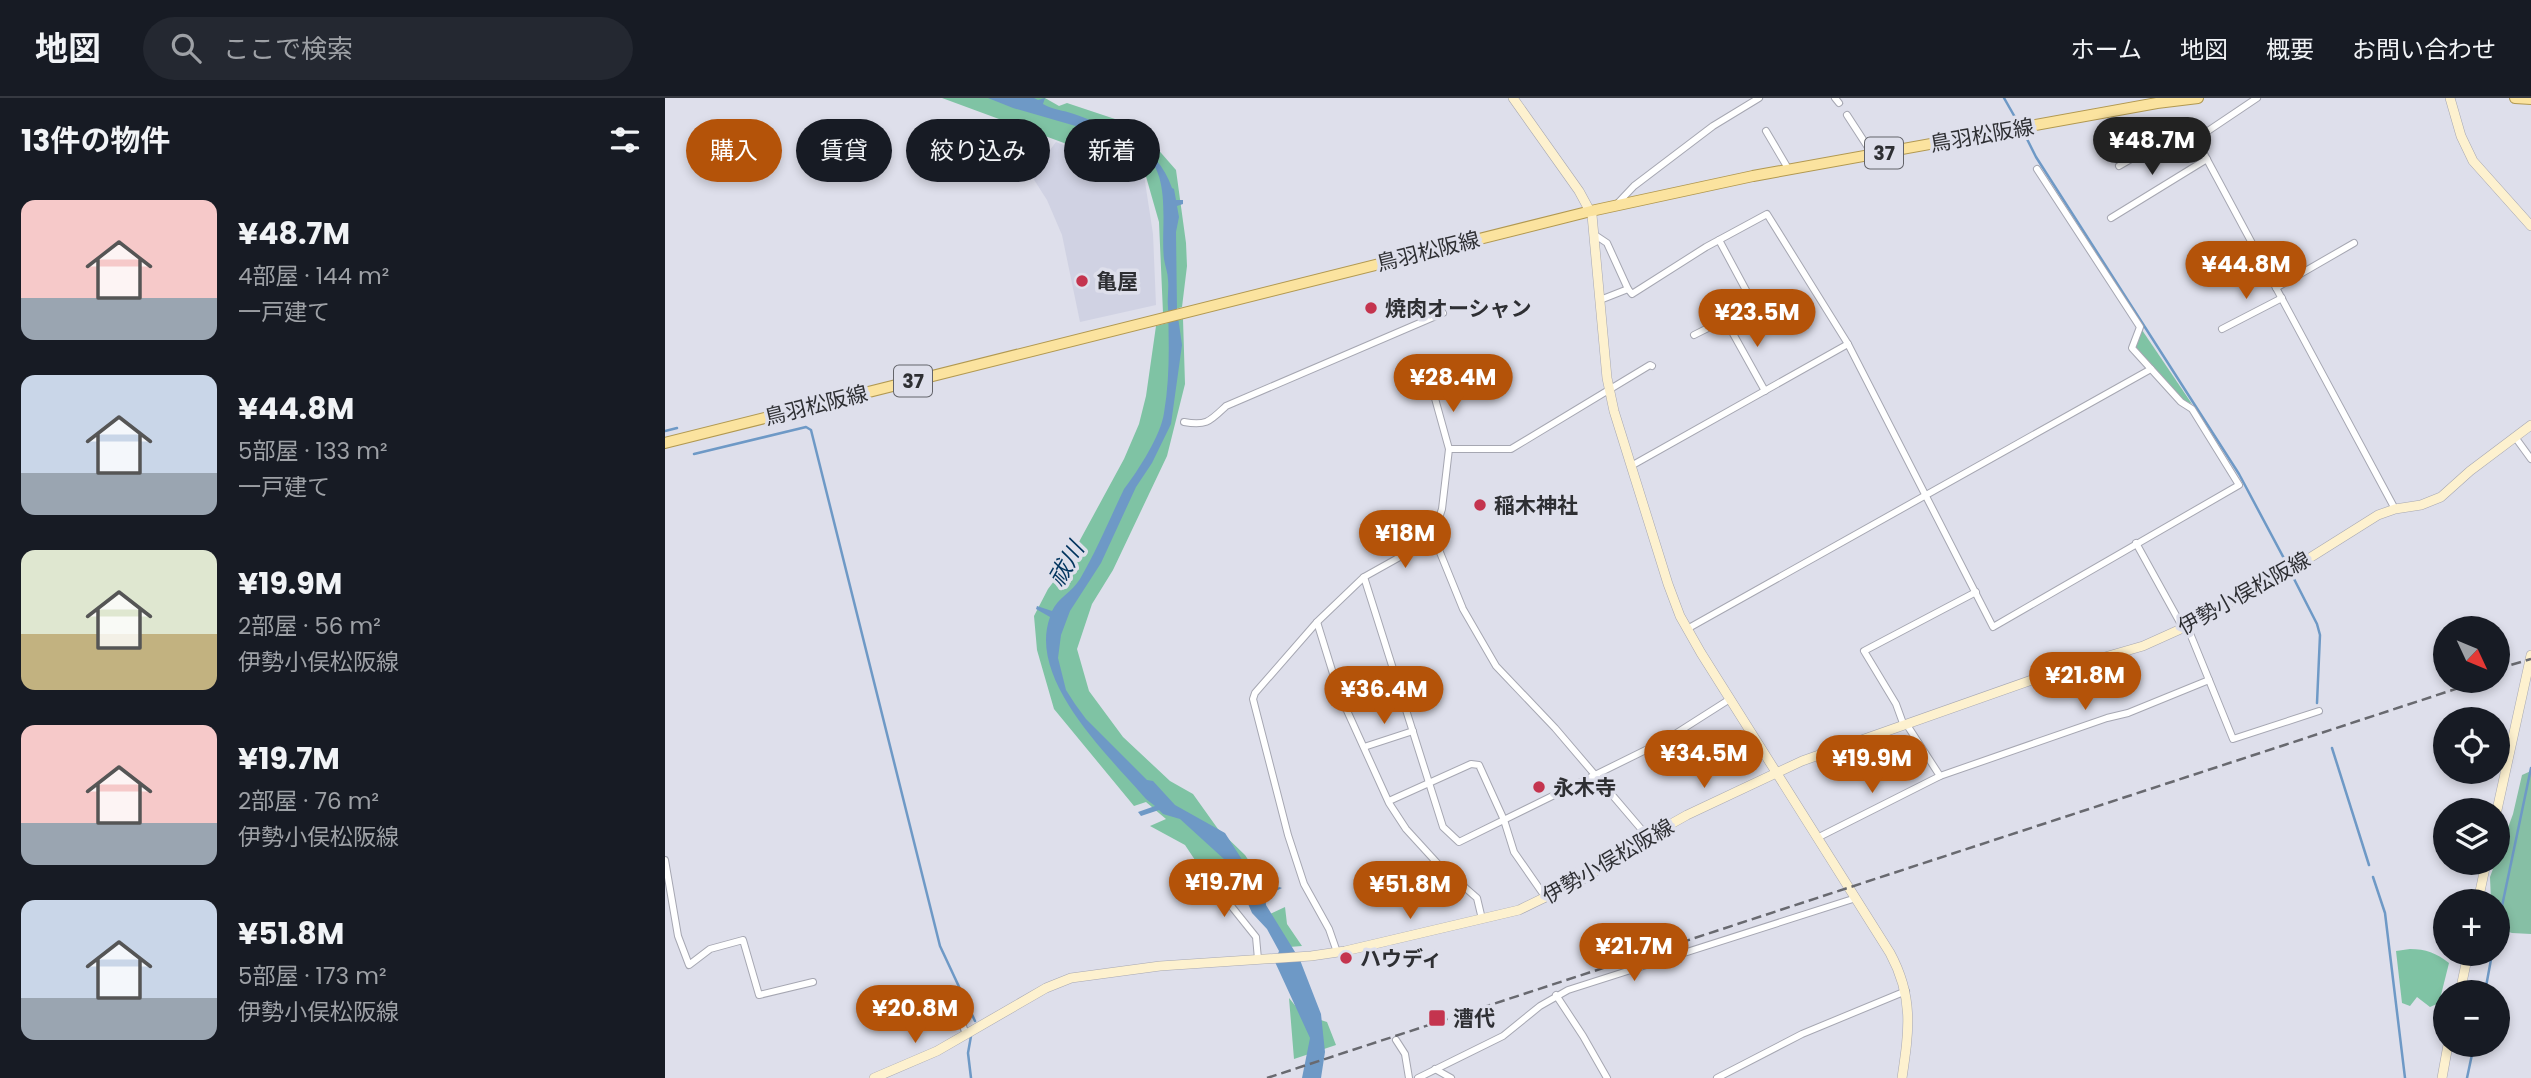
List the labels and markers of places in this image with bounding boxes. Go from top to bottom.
pin: ¥48.7M [2095,118,2209,177]
pin: ¥44.8M [2189,242,2303,301]
place label: 亀屋 [1096,267,1138,296]
marker: 亀屋 [1074,273,1090,289]
pin: ¥23.5M [1700,289,1814,349]
place label: 焼肉オーシャン [1385,294,1532,323]
marker: 焼肉オーシャン [1363,300,1379,316]
pin: ¥28.4M [1396,354,1510,414]
place label: 稲木神社 [1494,491,1578,520]
marker: 稲木神社 [1472,497,1488,513]
pin: ¥18M [1364,510,1446,570]
pin: ¥21.8M [2028,652,2142,712]
pin: ¥36.4M [1327,666,1441,726]
pin: ¥34.5M [1647,730,1761,790]
pin: ¥19.9M [1815,736,1929,795]
place label: 永木寺 [1553,773,1616,802]
marker: 永木寺 [1531,779,1547,795]
pin: ¥19.7M [1167,860,1281,919]
pin: ¥51.8M [1353,862,1467,921]
pin: ¥21.7M [1577,924,1691,983]
place label: ハウディ [1360,944,1443,973]
marker: ハウディ [1338,950,1354,966]
pin: ¥20.8M [858,986,972,1045]
place label: 漕代 [1453,1004,1495,1033]
marker: 漕代 [1427,1008,1447,1028]

